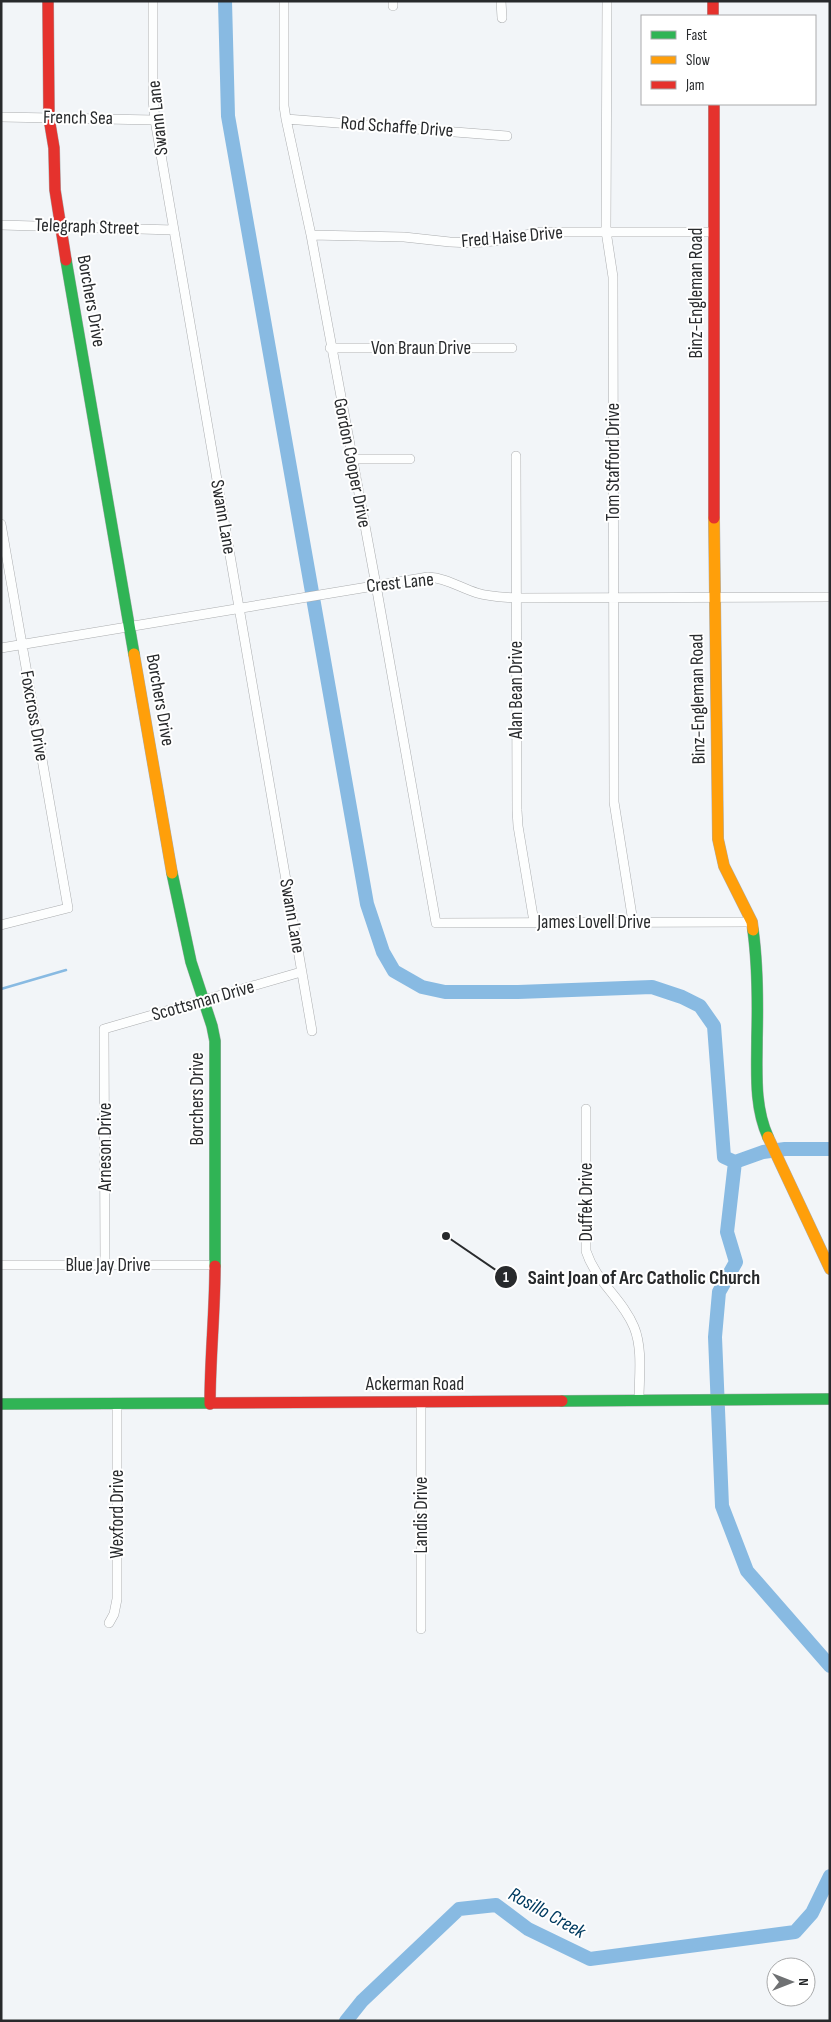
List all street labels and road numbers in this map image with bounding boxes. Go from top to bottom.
street label: Swann Lane [143,79,173,157]
street label: French Sea [43,106,113,130]
street label: Rod Schaffe Drive [340,112,454,142]
street label: Telegraph Street [34,214,140,240]
street label: Fred Haise Drive [460,221,564,253]
street label: Binz-Engleman Road [685,228,708,358]
street label: Borchers Drive [72,253,110,349]
street label: Von Braun Drive [371,337,471,360]
street label: Gordon Cooper Drive [328,396,376,530]
street label: Tom Stafford Drive [602,403,625,521]
street label: Swann Lane [205,478,241,556]
street label: Crest Lane [365,568,435,598]
street label: Binz-Engleman Road [685,633,711,765]
street label: Alan Bean Drive [505,641,528,740]
street label: Borchers Drive [141,652,179,748]
street label: Foxcross Drive [15,669,53,763]
street label: Swann Lane [274,877,310,955]
street label: James Lovell Drive [536,911,651,934]
street label: Scottsman Drive [149,975,257,1027]
street label: Borchers Drive [186,1052,209,1146]
street label: Arneson Drive [94,1103,117,1192]
street label: Duffek Drive [575,1163,598,1241]
street label: Blue Jay Drive [65,1254,151,1277]
street label: Ackerman Road [365,1373,464,1396]
street label: Wexford Drive [106,1470,129,1558]
street label: Landis Drive [410,1477,433,1553]

